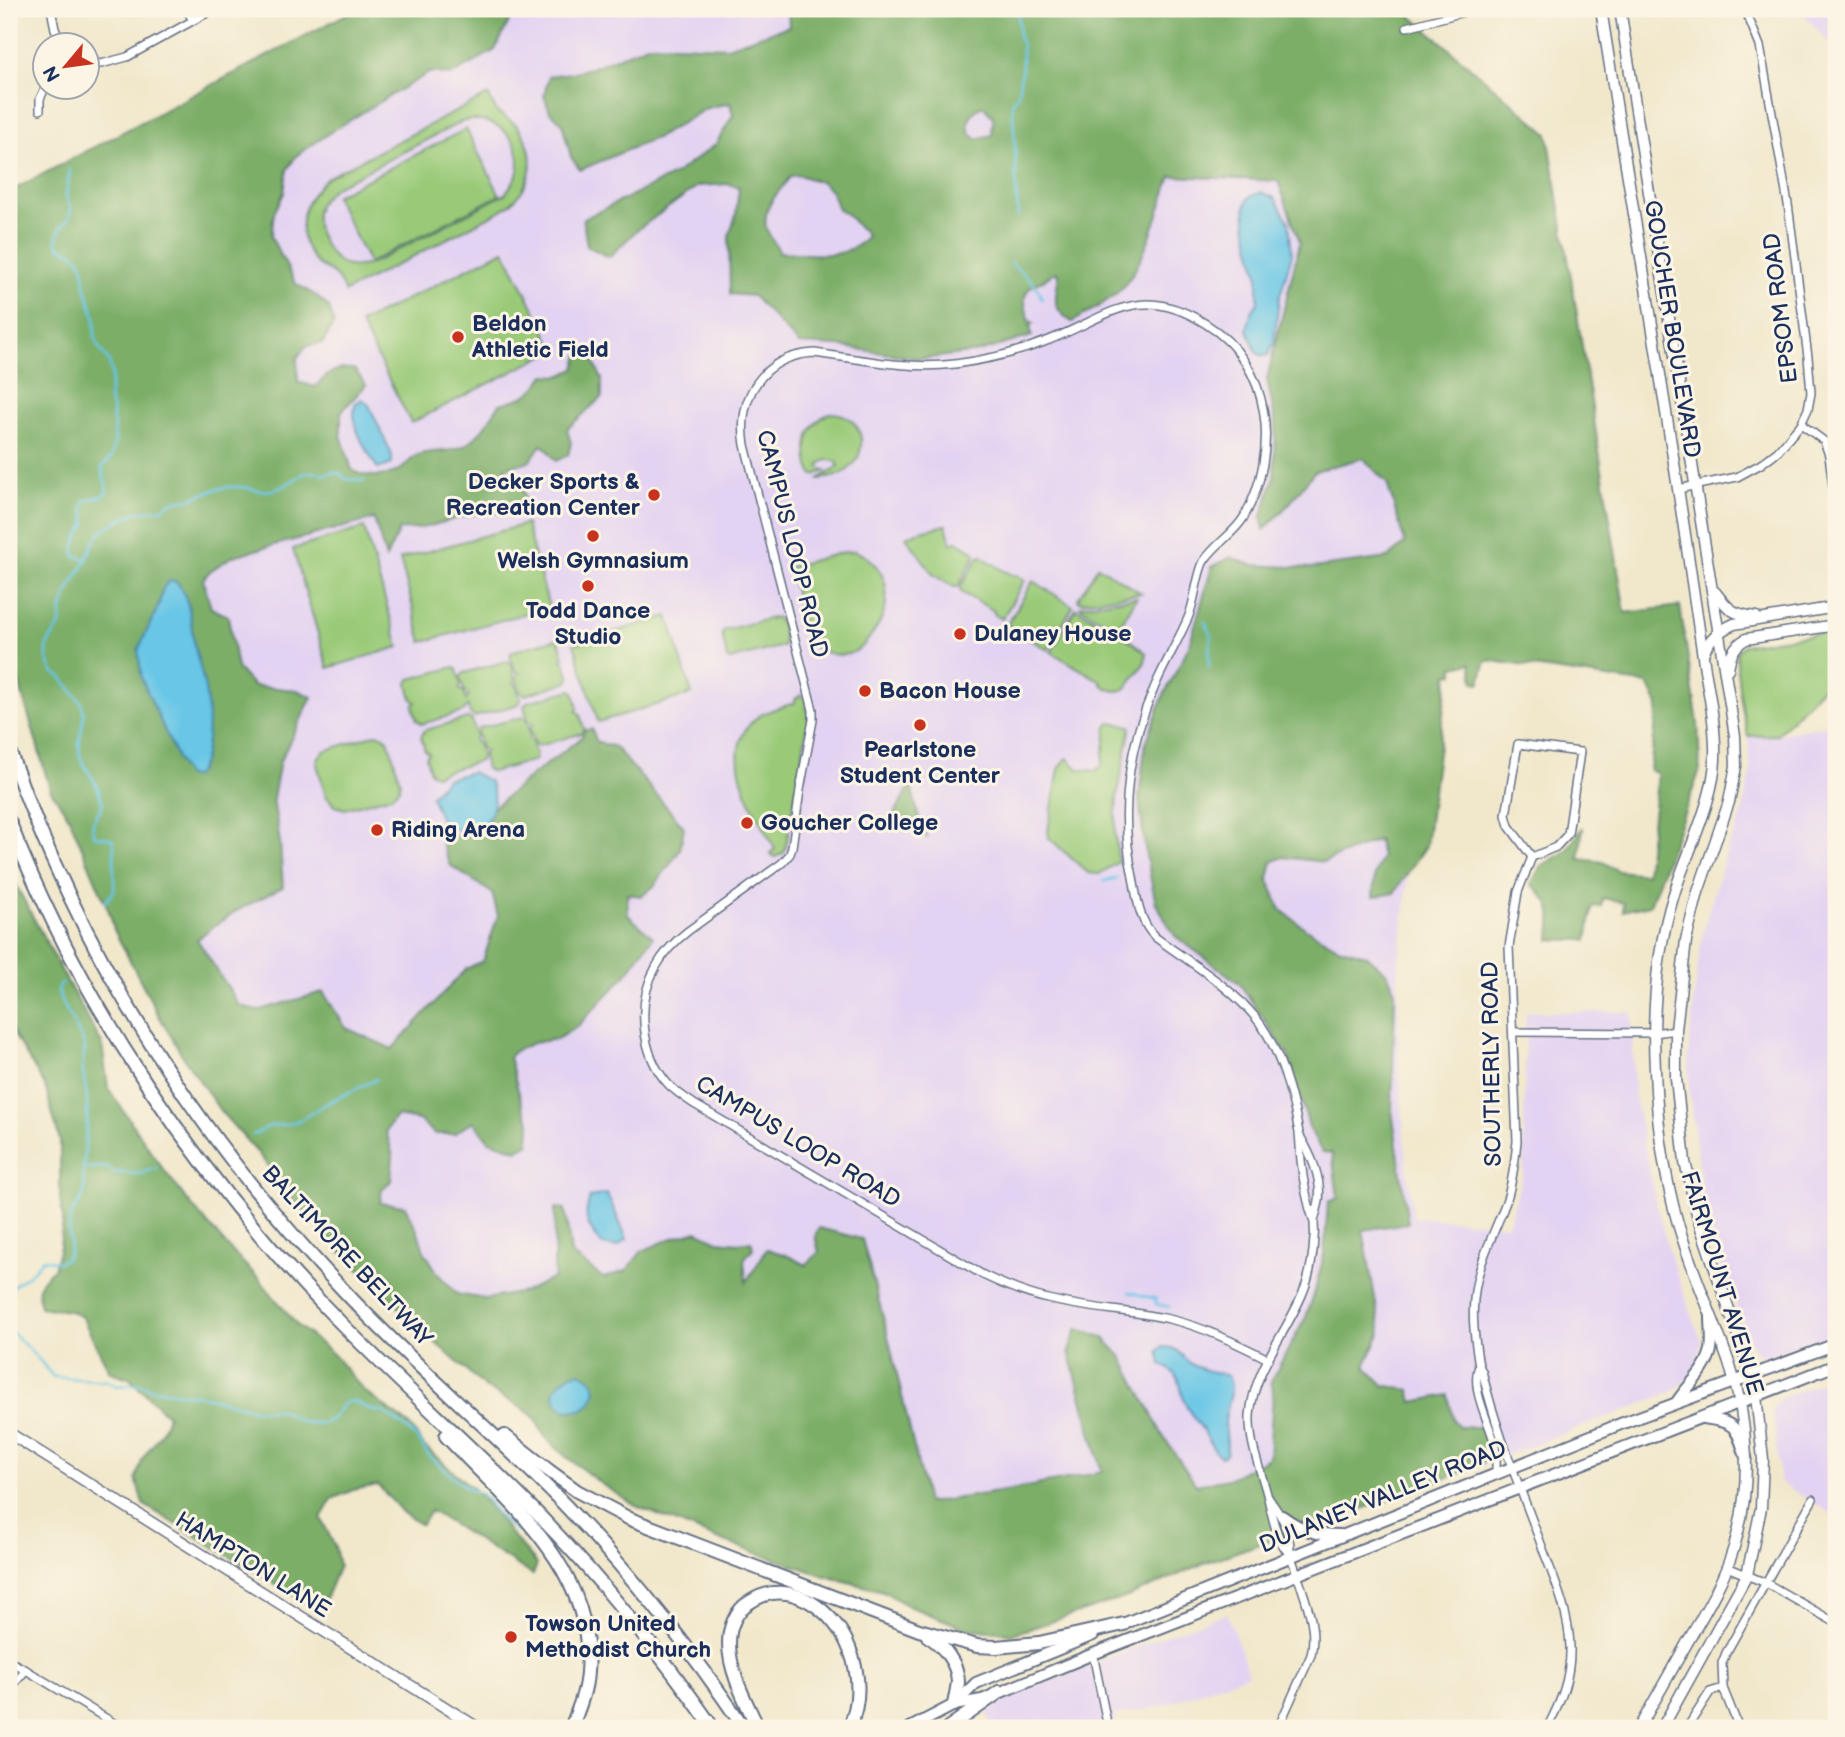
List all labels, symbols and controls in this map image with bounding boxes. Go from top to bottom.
north arrow [32,32,102,102]
text: N [39,62,66,85]
street label: GOUCHER BOULEVARD [1638,198,1706,460]
street label: EPSOM ROAD [1758,231,1804,385]
place label: Beldon Athletic Field [471,310,609,364]
marker: Beldon Athletic Field [450,329,466,345]
street label: CAMPUS LOOP ROAD [750,427,834,661]
place label: Decker Sports & Recreation Center [446,468,641,522]
marker: Decker Sports & Recreation Center [646,487,662,503]
marker: Welsh Gymnasium [585,528,601,544]
place label: Welsh Gymnasium [497,547,689,575]
marker: Todd Dance Studio [580,578,596,594]
place label: Todd Dance Studio [526,597,650,651]
place label: Dulaney House [974,620,1132,648]
marker: Dulaney House [952,626,968,642]
place label: Bacon House [879,677,1021,705]
marker: Bacon House [857,683,873,699]
marker: Pearlstone Student Center [912,717,928,733]
place label: Pearlstone Student Center [840,736,1001,790]
place label: Goucher College [761,809,938,837]
marker: Goucher College [739,815,755,831]
place label: Riding Arena [391,816,525,844]
marker: Riding Arena [369,822,385,838]
street label: SOUTHERLY ROAD [1476,961,1508,1167]
street label: CAMPUS LOOP ROAD [691,1070,905,1214]
street label: BALTIMORE BELTWAY [256,1160,439,1353]
street label: FAIRMOUNT AVENUE [1675,1168,1769,1398]
street label: DULANEY VALLEY ROAD [1255,1435,1511,1559]
street label: HAMPTON LANE [170,1506,336,1624]
place label: Towson United Methodist Church [525,1610,711,1664]
marker: Towson United Methodist Church [503,1629,519,1645]

